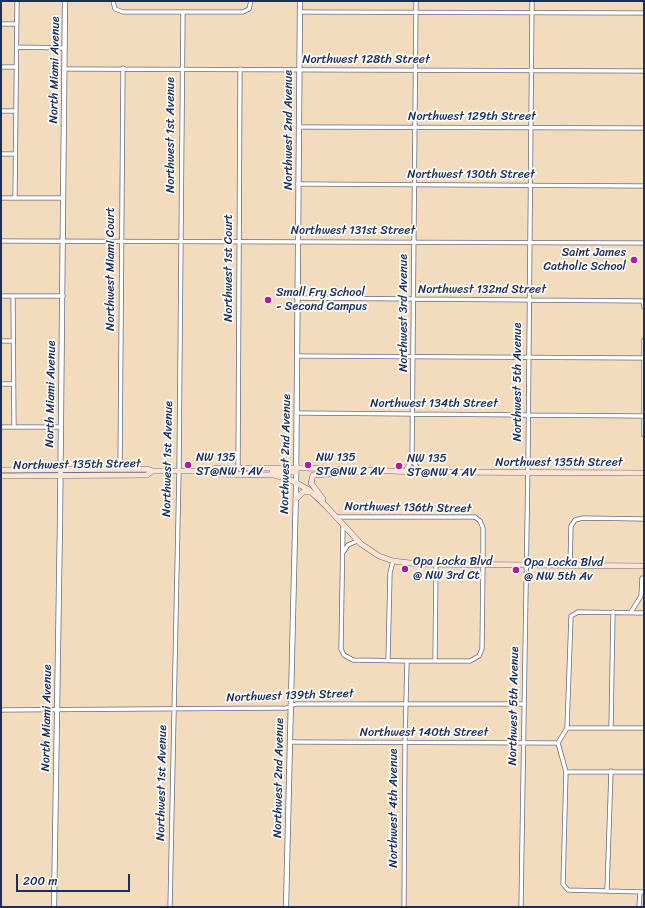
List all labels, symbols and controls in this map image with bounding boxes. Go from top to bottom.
street label: North Miami Avenue [47,16,63,124]
street label: Northwest 128th Street [302,53,430,67]
street label: Northwest 2nd Avenue [282,70,296,190]
street label: Northwest 1st Avenue [164,77,178,193]
street label: Northwest 129th Street [408,110,536,124]
street label: Northwest 130th Street [407,168,535,182]
street label: Northwest Miami Court [104,207,118,331]
street label: Northwest 1st Court [222,214,236,322]
street label: Northwest 131st Street [291,224,415,238]
place label: Saint James Catholic School [544,246,626,274]
street label: Northwest 3rd Avenue [397,254,411,372]
marker: Saint James Catholic School [629,255,639,265]
street label: Northwest 132nd Street [418,283,546,297]
place label: Small Fry School - Second Campus [276,286,367,314]
marker: Small Fry School - Second Campus [263,295,273,305]
street label: Northwest 5th Avenue [511,322,525,442]
street label: North Miami Avenue [43,340,59,448]
street label: Northwest 2nd Avenue [278,394,294,514]
street label: Northwest 134th Street [370,397,498,411]
street label: Northwest 1st Avenue [160,401,176,517]
place label: NW 135 ST@NW 1 AV [196,451,263,479]
place label: NW 135 ST@NW 2 AV [316,451,385,479]
place label: NW 135 ST@NW 4 AV [407,452,477,480]
street label: Northwest 135th Street [495,456,623,470]
street label: Northwest 135th Street [13,457,141,473]
marker: NW 135 ST@NW 1 AV [183,460,193,470]
marker: NW 135 ST@NW 2 AV [303,460,313,470]
marker: NW 135 ST@NW 4 AV [394,461,404,471]
street label: Northwest 136th Street [344,500,472,516]
place label: Opa Locka Blvd @ NW 3rd Ct [413,555,492,583]
place label: Opa Locka Blvd @ NW 5th Av [524,556,603,584]
marker: Opa Locka Blvd @ NW 3rd Ct [400,564,410,574]
marker: Opa Locka Blvd @ NW 5th Av [511,565,521,575]
street label: Northwest 5th Avenue [506,646,522,766]
street label: North Miami Avenue [39,664,55,772]
street label: Northwest 139th Street [226,687,354,705]
street label: Northwest 2nd Avenue [271,718,287,838]
street label: Northwest 1st Avenue [154,725,170,841]
street label: Northwest 140th Street [360,726,488,740]
street label: Northwest 4th Avenue [387,748,401,868]
scale bar [18,866,132,892]
text: 200 m [23,870,57,892]

